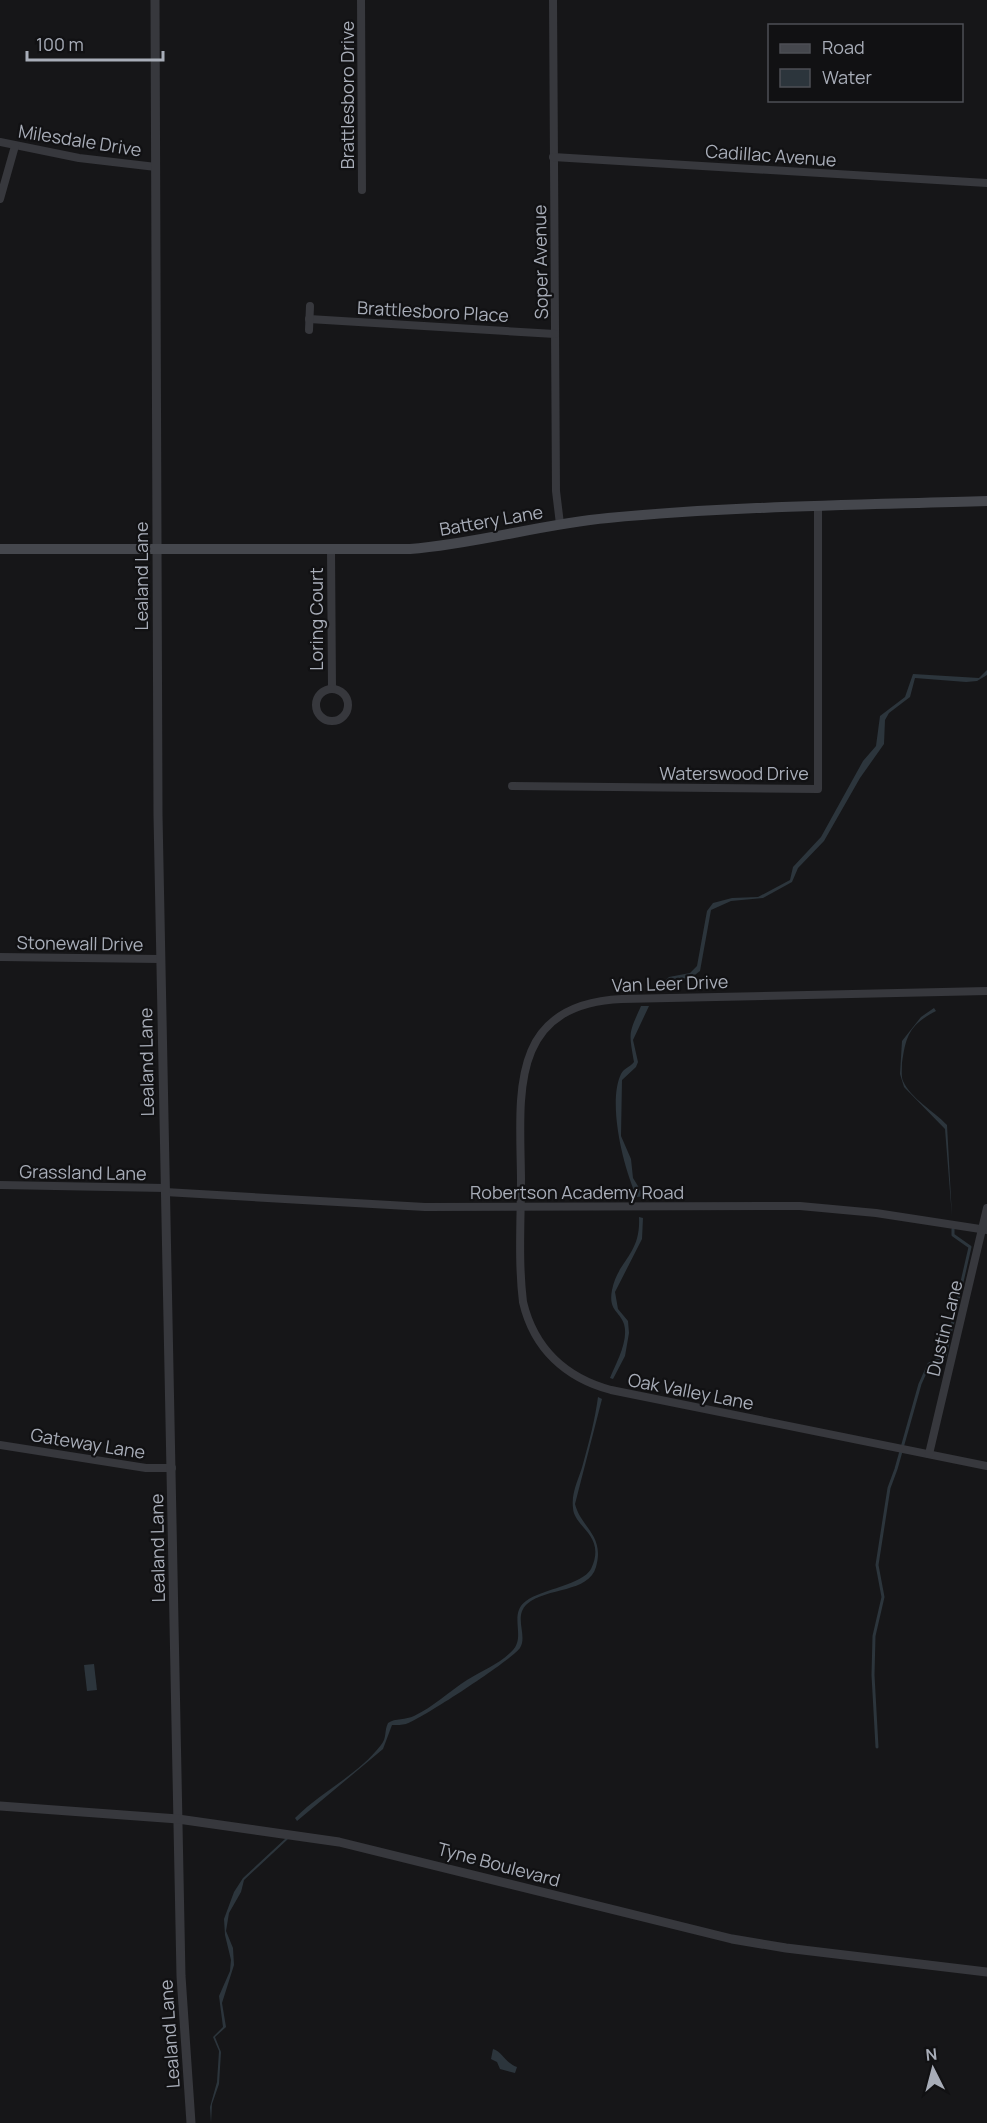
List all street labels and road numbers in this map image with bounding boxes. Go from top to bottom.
street label: Brattlesboro Drive [335,21,359,169]
street label: Milesdale Drive [17,118,143,162]
street label: Cadillac Avenue [705,138,837,172]
street label: Soper Avenue [527,204,553,320]
street label: Brattlesboro Place [357,295,509,327]
street label: Battery Lane [437,499,545,541]
street label: Lealand Lane [129,522,153,630]
street label: Loring Court [304,567,328,671]
street label: Waterswood Drive [659,761,809,785]
street label: Stonewall Drive [16,930,144,956]
street label: Van Leer Drive [611,969,729,997]
street label: Lealand Lane [133,1007,159,1117]
street label: Grassland Lane [19,1159,147,1185]
street label: Robertson Academy Road [470,1180,684,1204]
street label: Dustin Lane [920,1277,968,1379]
street label: Oak Valley Lane [626,1367,756,1415]
street label: Gateway Lane [29,1422,147,1464]
street label: Lealand Lane [144,1493,170,1603]
street label: Tyne Boulevard [435,1836,563,1892]
street label: Lealand Lane [153,1979,185,2089]

